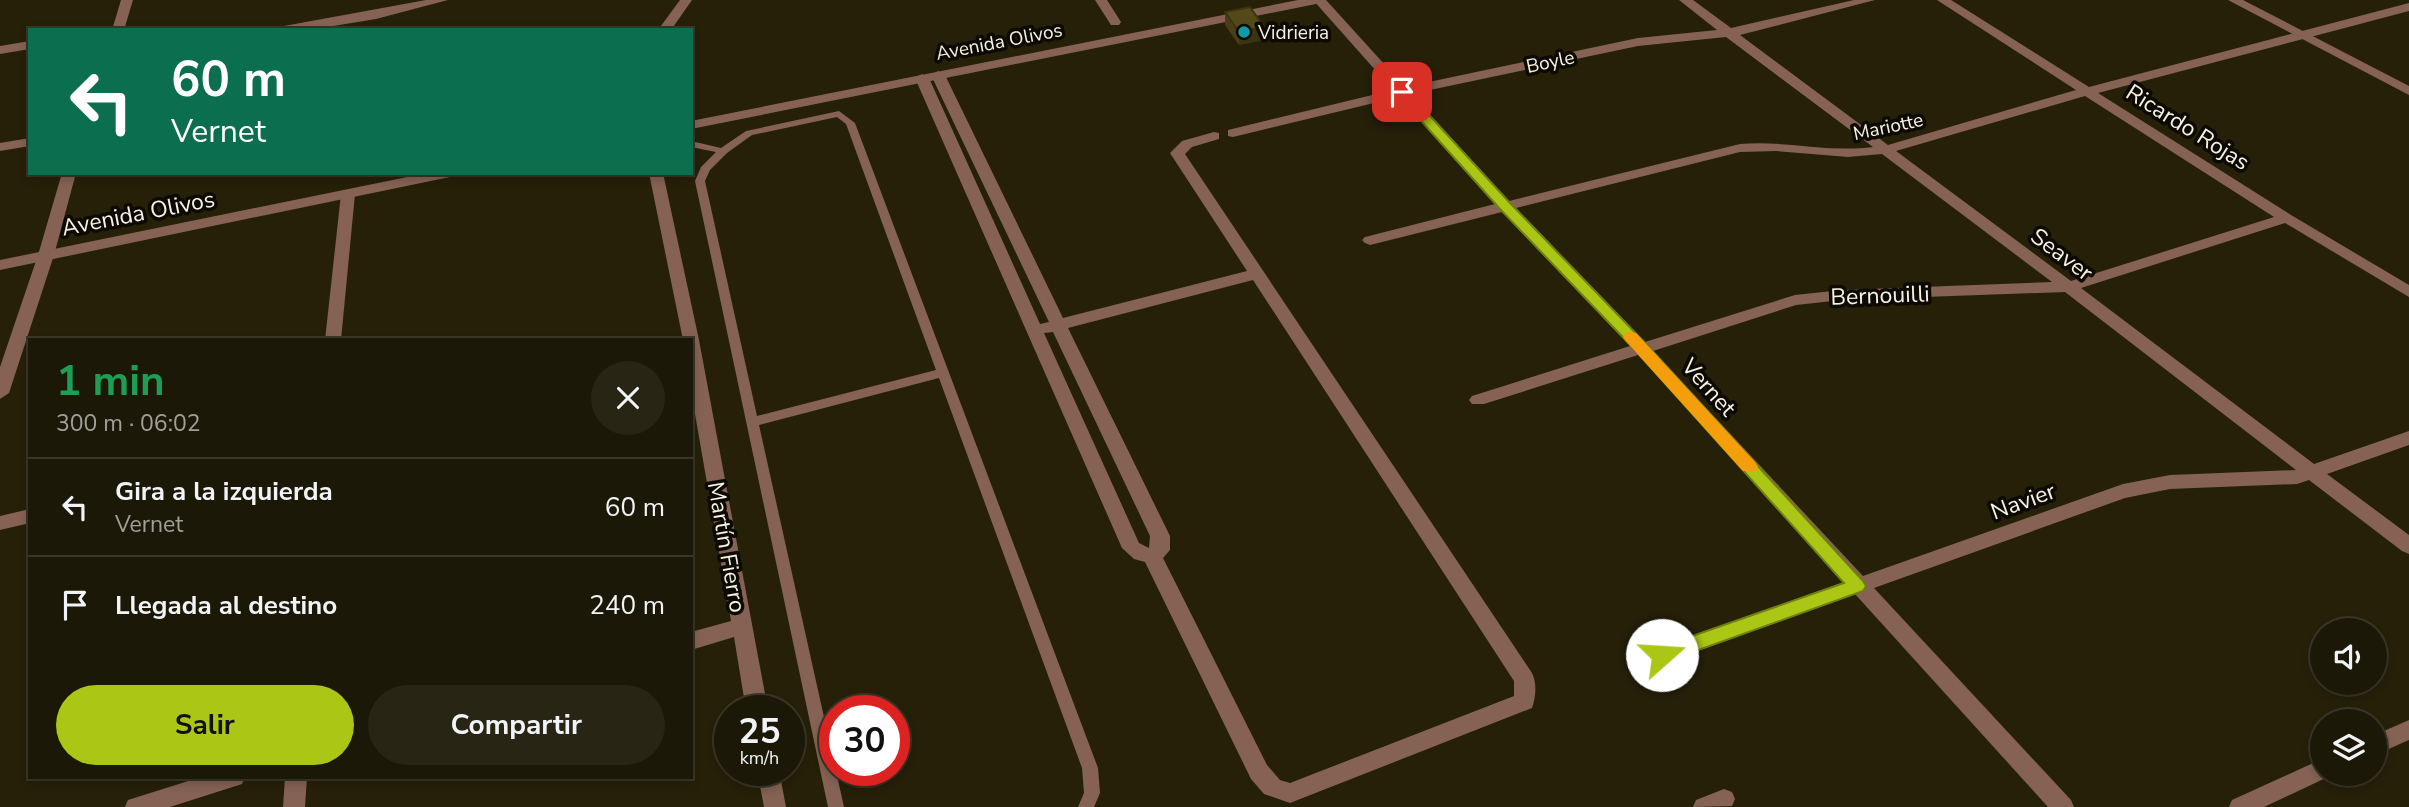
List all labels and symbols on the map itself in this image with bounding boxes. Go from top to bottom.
street label: Avenida Olivos [934,17,1065,67]
place label: Vidrieria [1257,20,1329,46]
marker: Vidrieria [1236,24,1252,40]
street label: Boyle [1524,44,1577,80]
pin [1372,62,1432,122]
street label: Ricardo Rojas [2120,77,2255,178]
street label: Mariotte [1851,107,1926,147]
street label: Avenida Olivos [59,183,217,244]
street label: Seaver [2024,221,2100,288]
street label: Bernouilli [1830,278,1930,313]
street label: Vernet [1674,351,1744,424]
street label: Navier [1987,475,2061,527]
street label: Martín Fierro [700,479,753,615]
position arrow [1625,618,1699,692]
speed limit sign: 30 [819,695,910,786]

